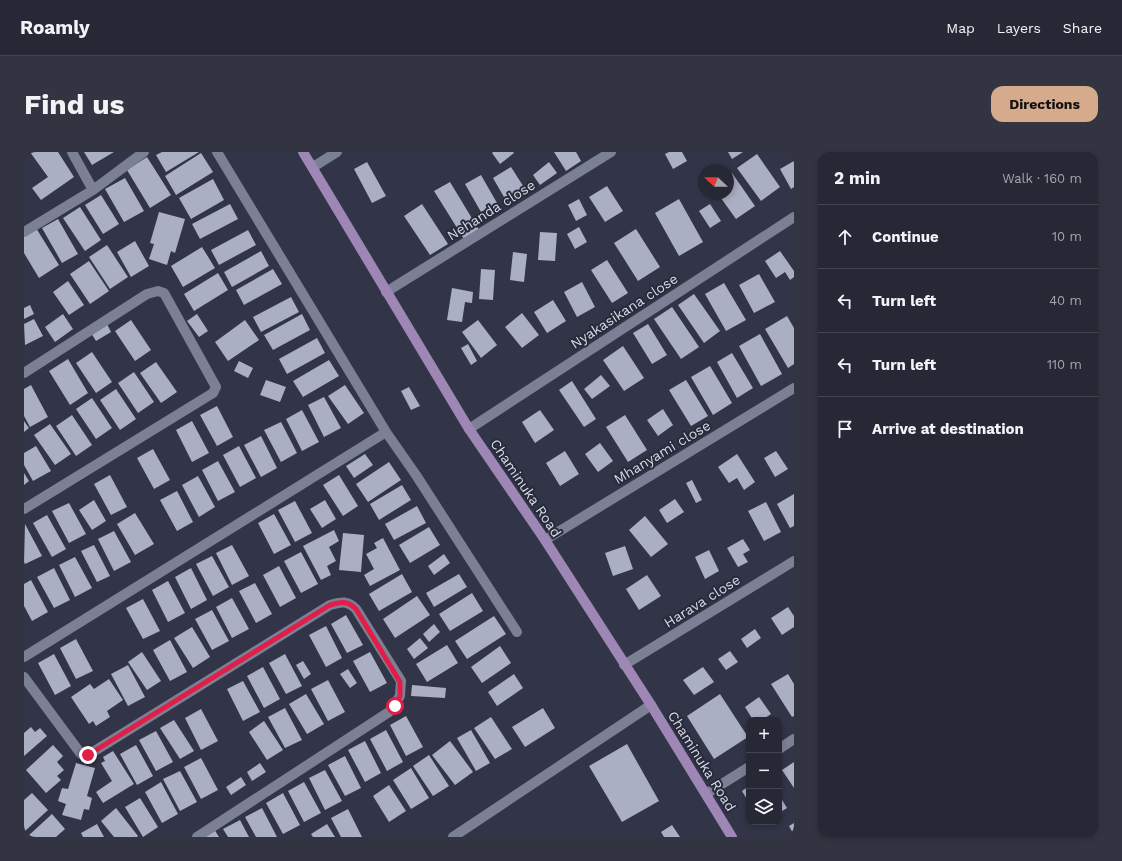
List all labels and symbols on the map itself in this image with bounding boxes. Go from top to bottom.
north arrow [698,164,734,200]
street label: Nehanda close [444,177,538,243]
street label: Nyakasikana close [567,270,681,352]
street label: Mhanyami close [611,417,713,487]
street label: Chaminuka Road [487,436,565,540]
street label: Harava close [661,571,743,631]
route start [386,697,404,715]
street label: Chaminuka Road [665,708,739,814]
route end [79,746,97,764]

